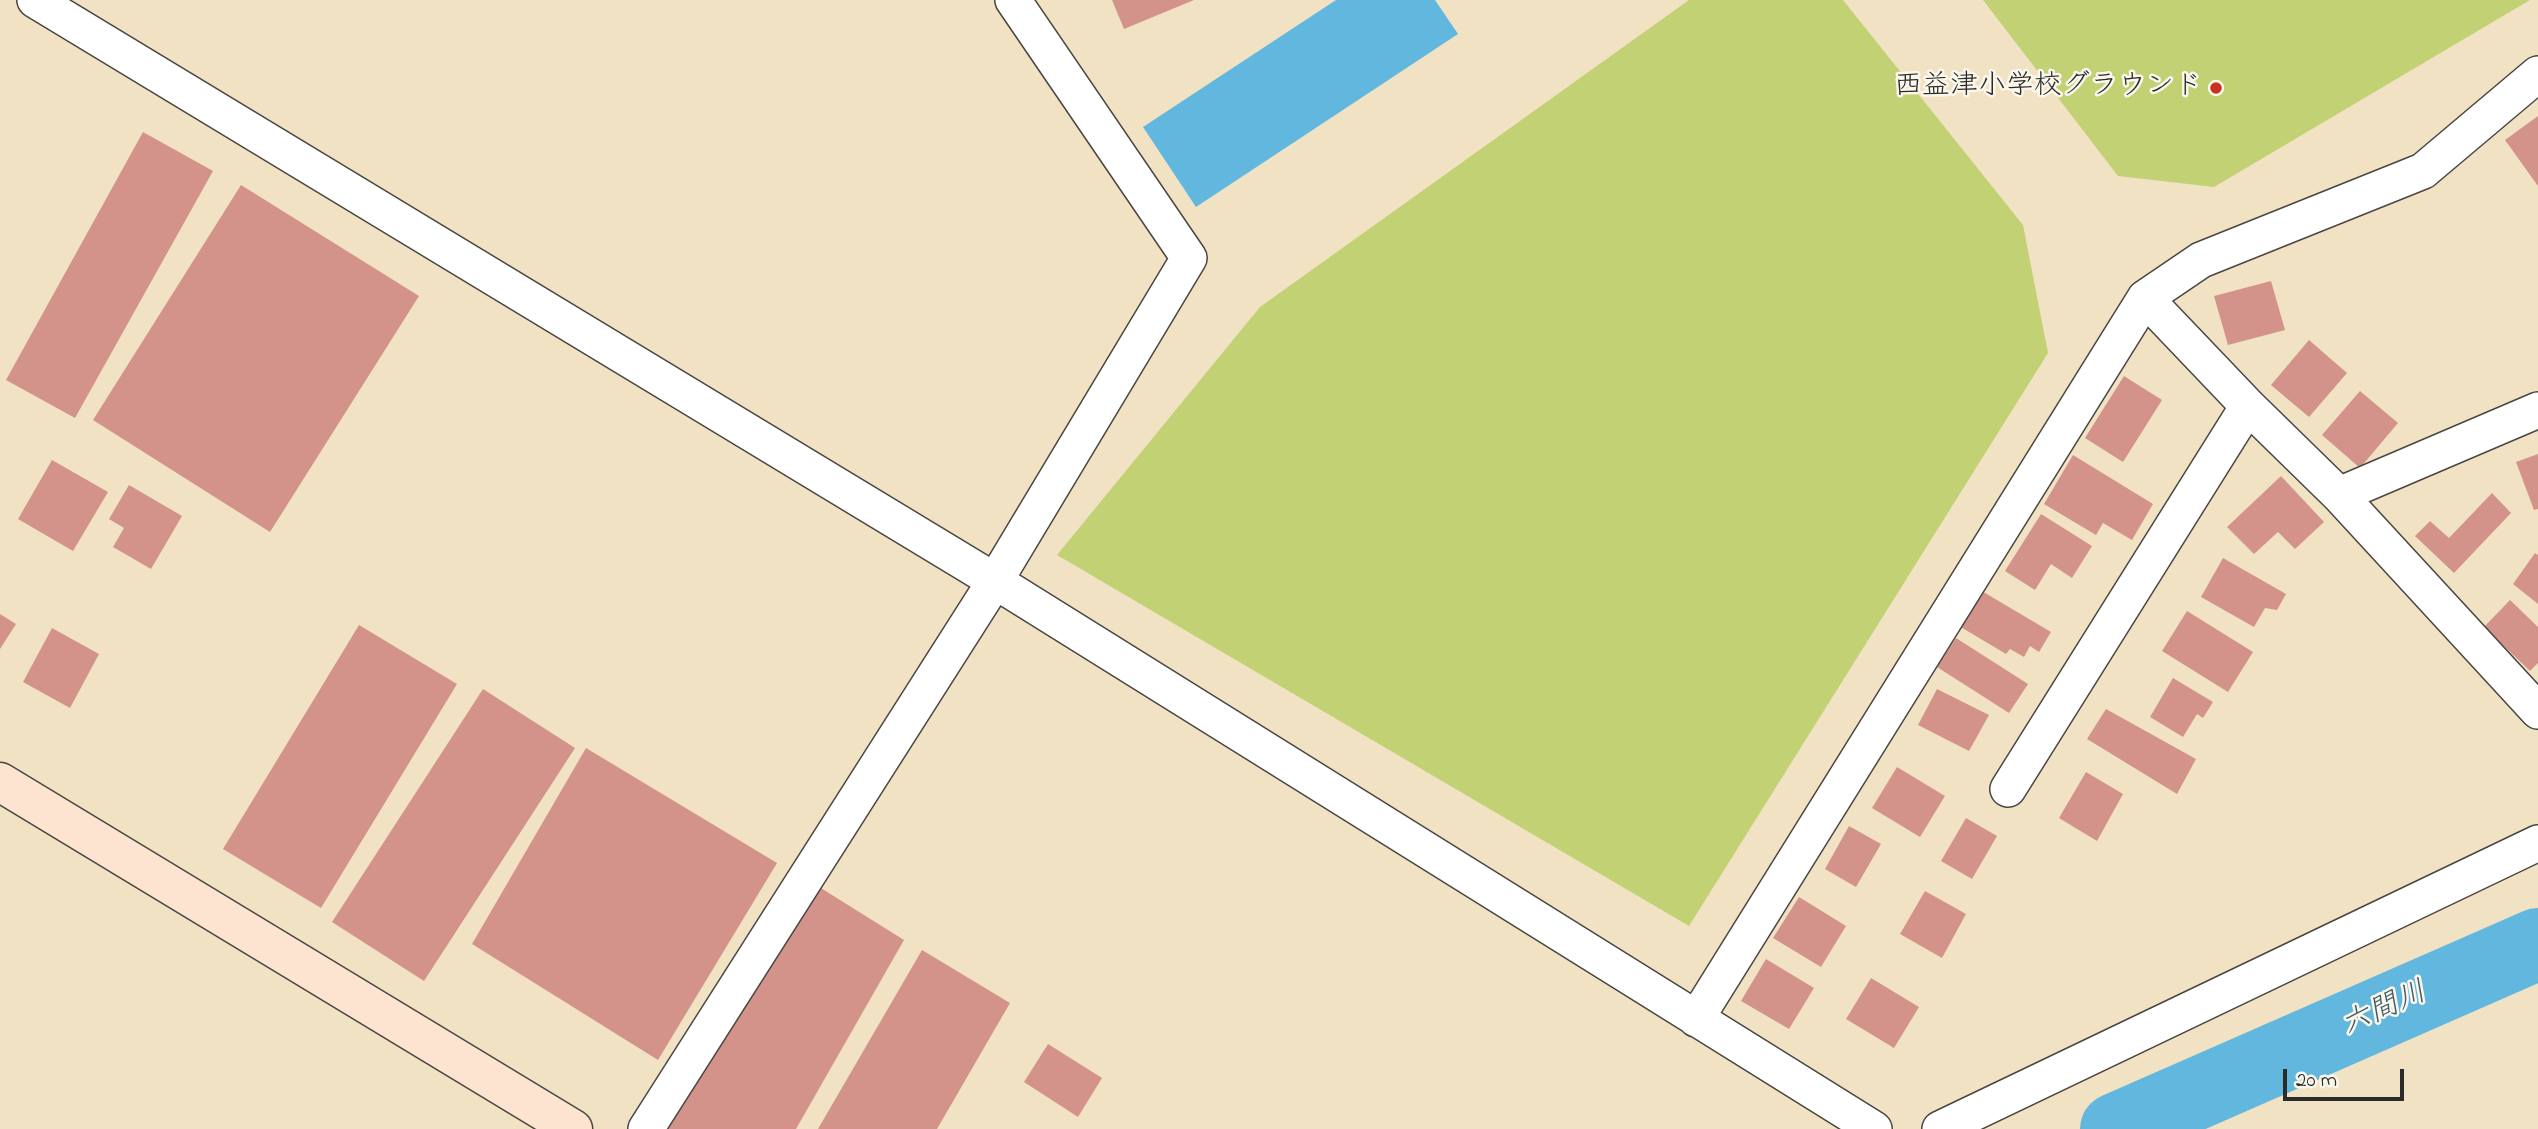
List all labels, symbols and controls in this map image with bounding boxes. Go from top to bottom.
place label: 西益津小学校グラウンド [1894,71,2202,105]
marker: 西益津小学校グラウンド [2208,80,2224,96]
water label: 六間川 [2337,976,2433,1046]
scale bar [2286,1056,2407,1100]
text: 20 m [2296,1066,2337,1096]

